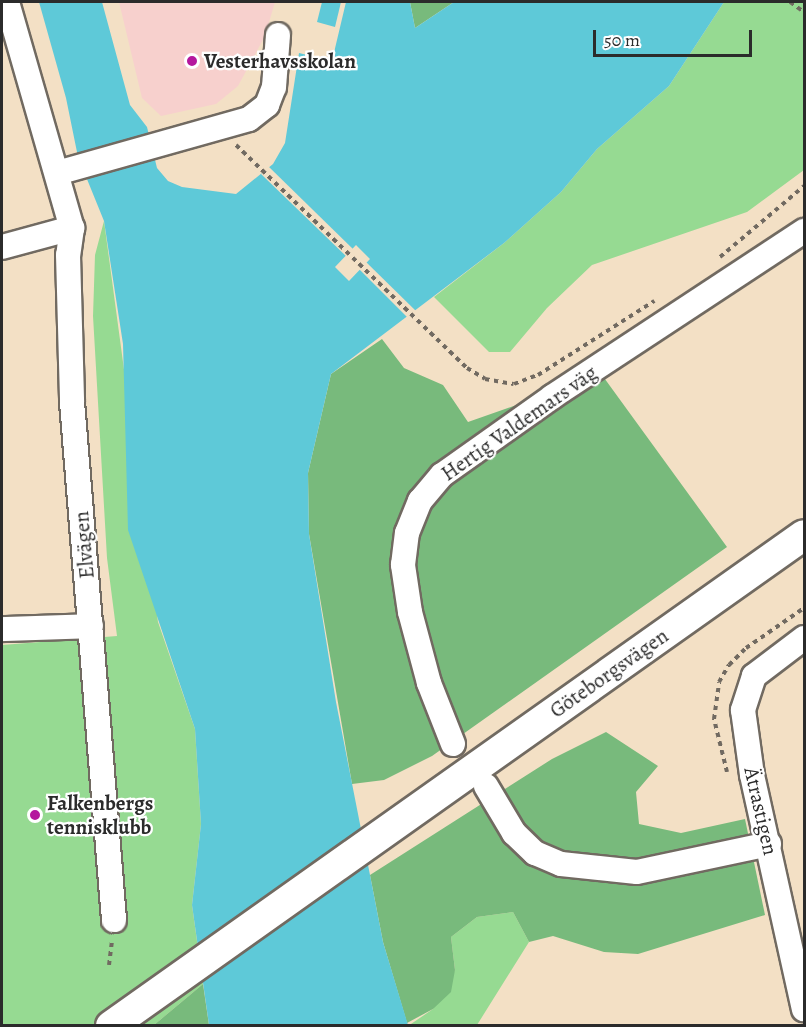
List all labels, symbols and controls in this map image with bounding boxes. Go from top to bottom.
scale bar [596,18,755,56]
text: 50 m [604,28,640,52]
place label: Vesterhavsskolan [204,48,356,74]
marker: Vesterhavsskolan [185,54,199,68]
street label: Hertig Valdemars väg [436,360,602,486]
street label: Elvägen [68,510,100,580]
street label: Göteborgsvägen [545,623,673,723]
street label: Ätrastigen [739,765,783,857]
place label: Falkenbergs tennisklubb [47,790,153,840]
marker: Falkenbergs tennisklubb [28,808,42,822]

